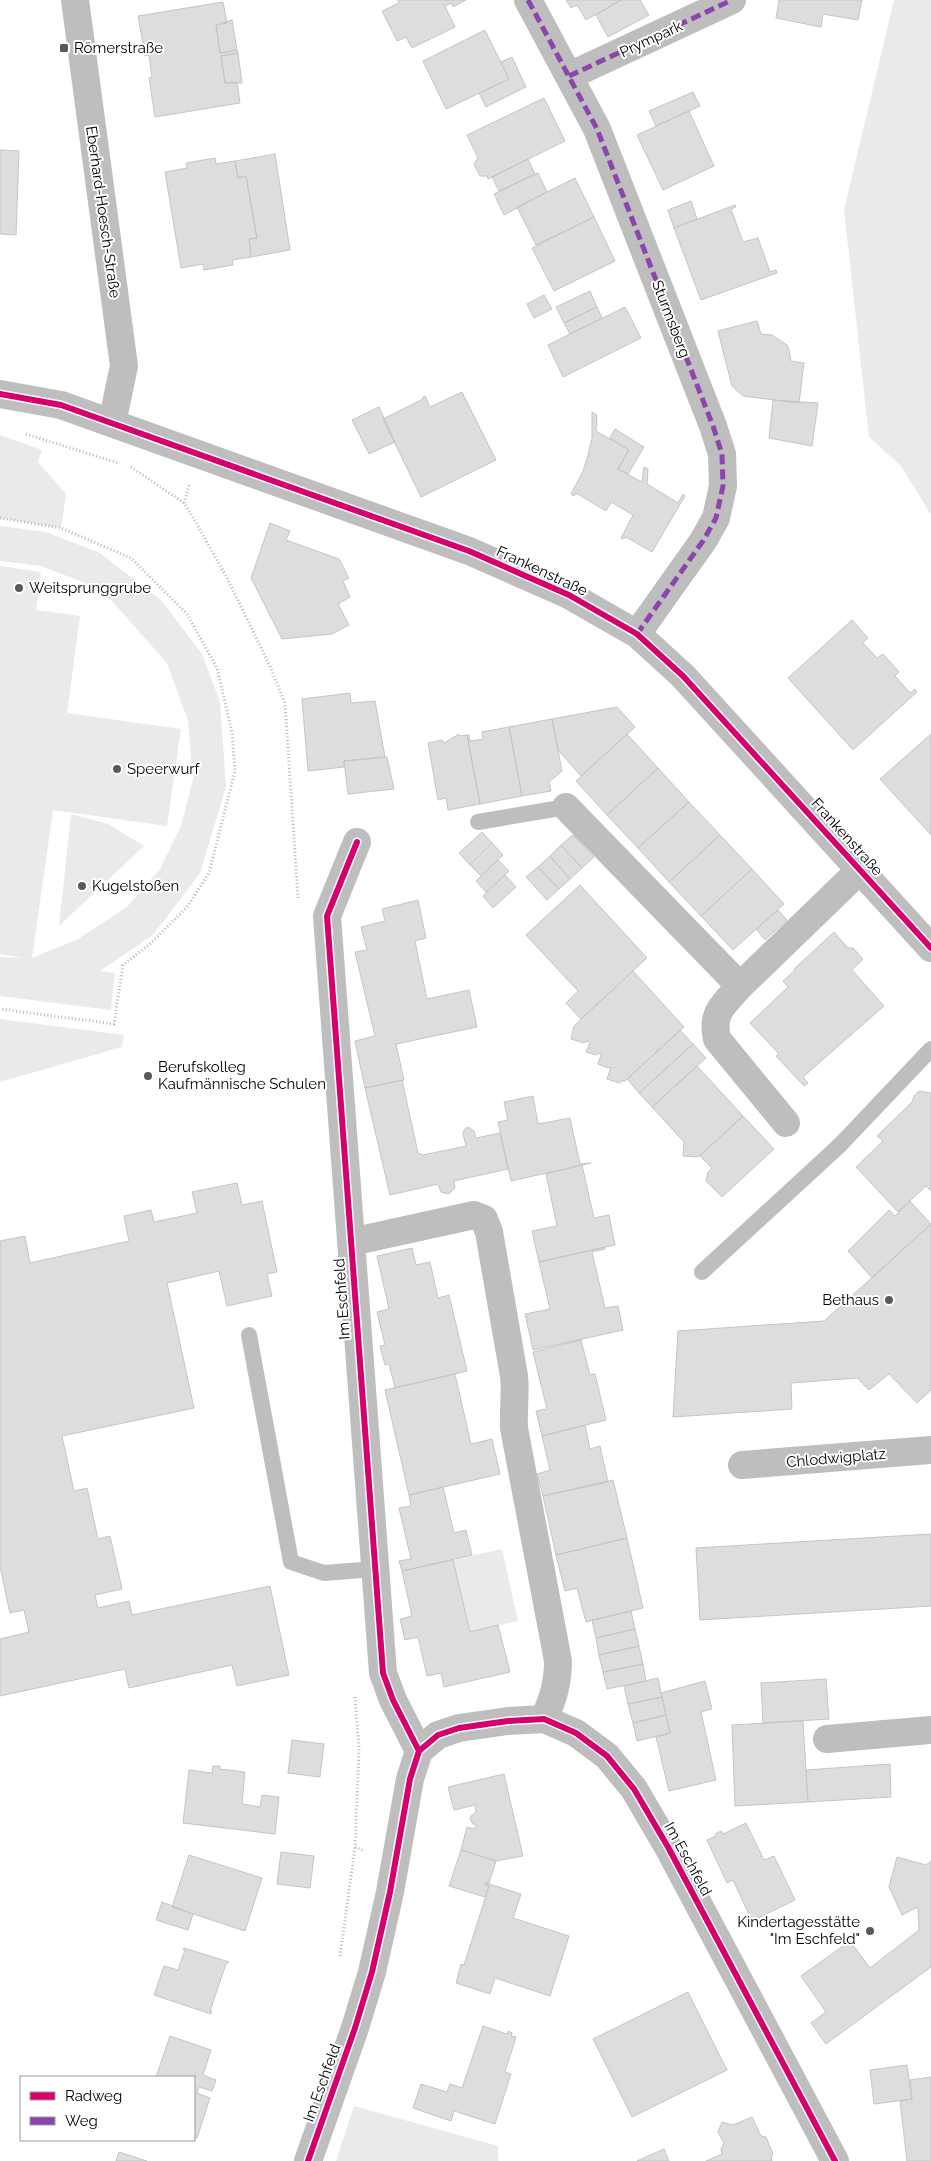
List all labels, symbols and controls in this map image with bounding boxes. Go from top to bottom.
street label: Prympark [617,17,685,61]
place label: Römerstraße [74,39,163,57]
marker: Römerstraße [58,42,70,54]
street label: Eberhard-Hoesch-Straße [82,125,124,299]
street label: Sturmsberg [648,278,694,360]
street label: Frankenstraße [494,542,591,600]
place label: Weitsprunggrube [29,579,151,597]
marker: Weitsprunggrube [13,582,25,594]
place label: Speerwurf [127,760,201,778]
marker: Speerwurf [111,763,123,775]
street label: Frankenstraße [807,794,887,880]
place label: Kugelstoßen [92,877,179,895]
marker: Kugelstoßen [76,880,88,892]
place label: Berufskolleg Kaufmännische Schulen [158,1058,326,1093]
marker: Berufskolleg Kaufmännische Schulen [142,1070,154,1082]
street label: Im Eschfeld [330,1258,354,1340]
place label: Bethaus [822,1291,879,1309]
marker: Bethaus [883,1294,895,1306]
street label: Chlodwigplatz [785,1445,887,1471]
street label: Im Eschfeld [660,1819,716,1899]
place label: Kindertagesstätte "Im Eschfeld" [737,1913,860,1948]
marker: Kindertagesstätte "Im Eschfeld" [864,1925,876,1937]
street label: Im Eschfeld [300,2042,344,2124]
legend [20,2076,195,2141]
text: Radweg [65,2087,122,2105]
text: Weg [65,2112,98,2130]

